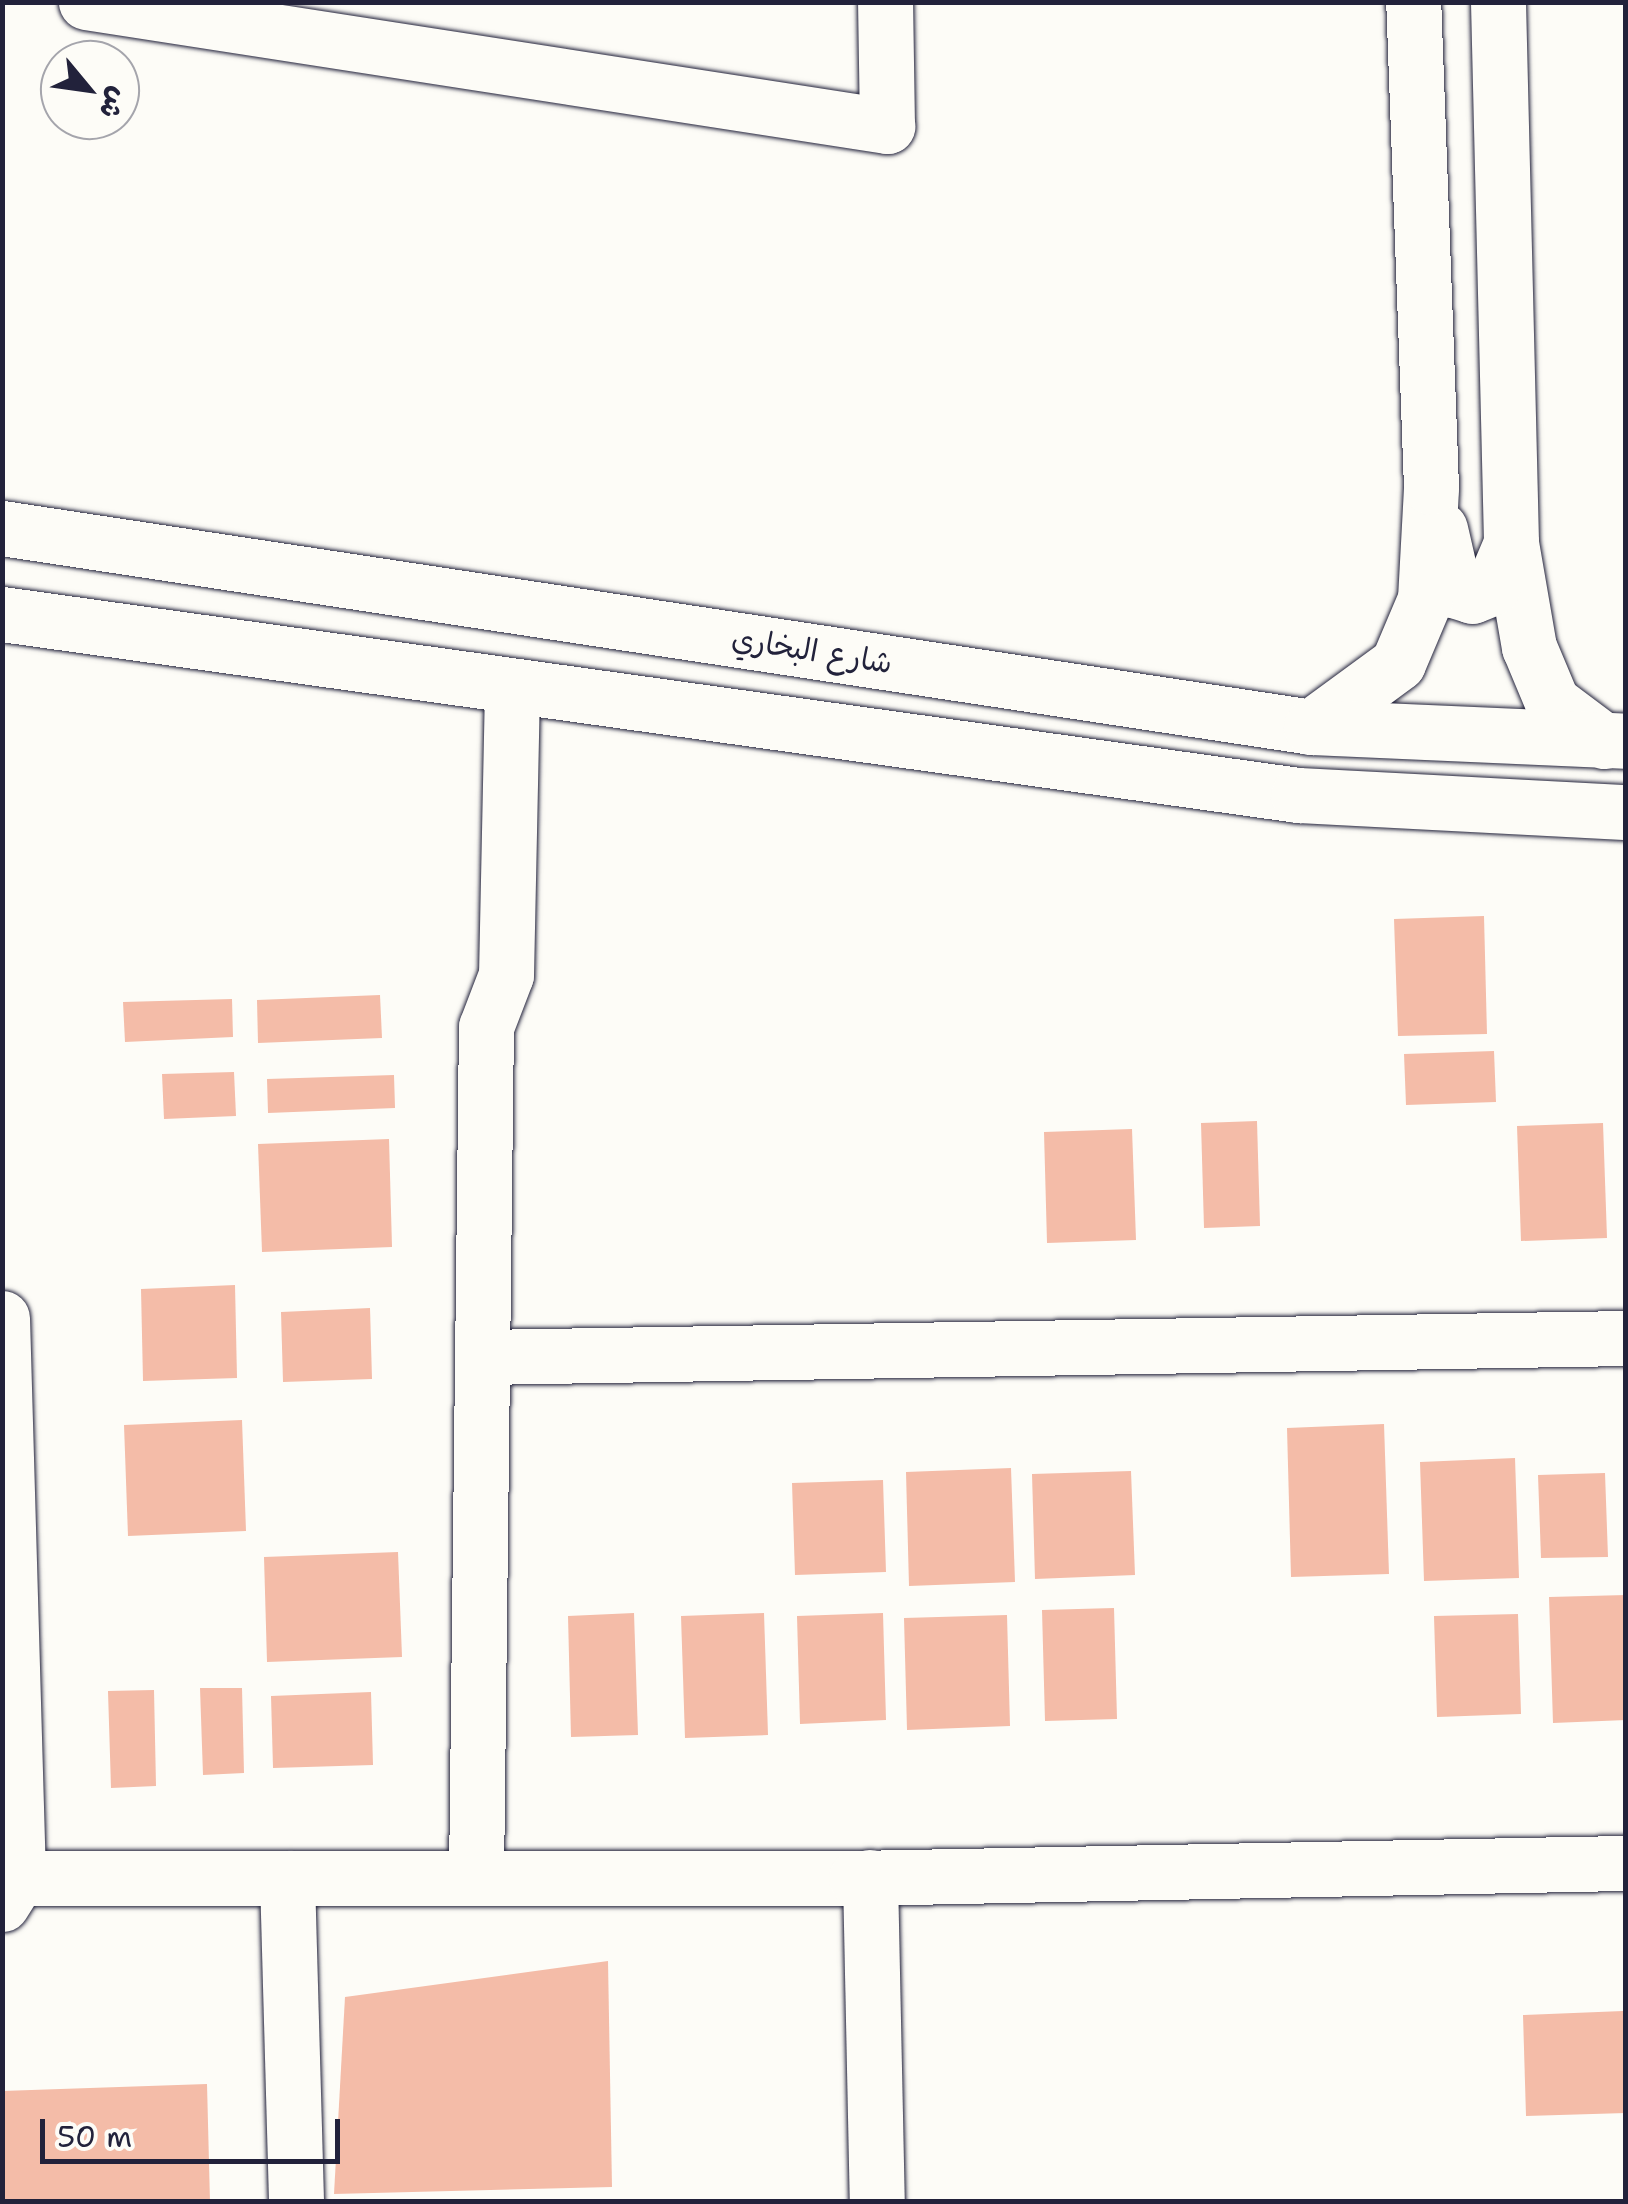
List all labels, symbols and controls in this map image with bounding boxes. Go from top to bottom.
north arrow [40,40,140,140]
text: ش [90,81,139,126]
street label: شارع البخاري [729,621,895,681]
scale bar [45,2099,345,2161]
text: 50 m [57,2116,132,2157]

